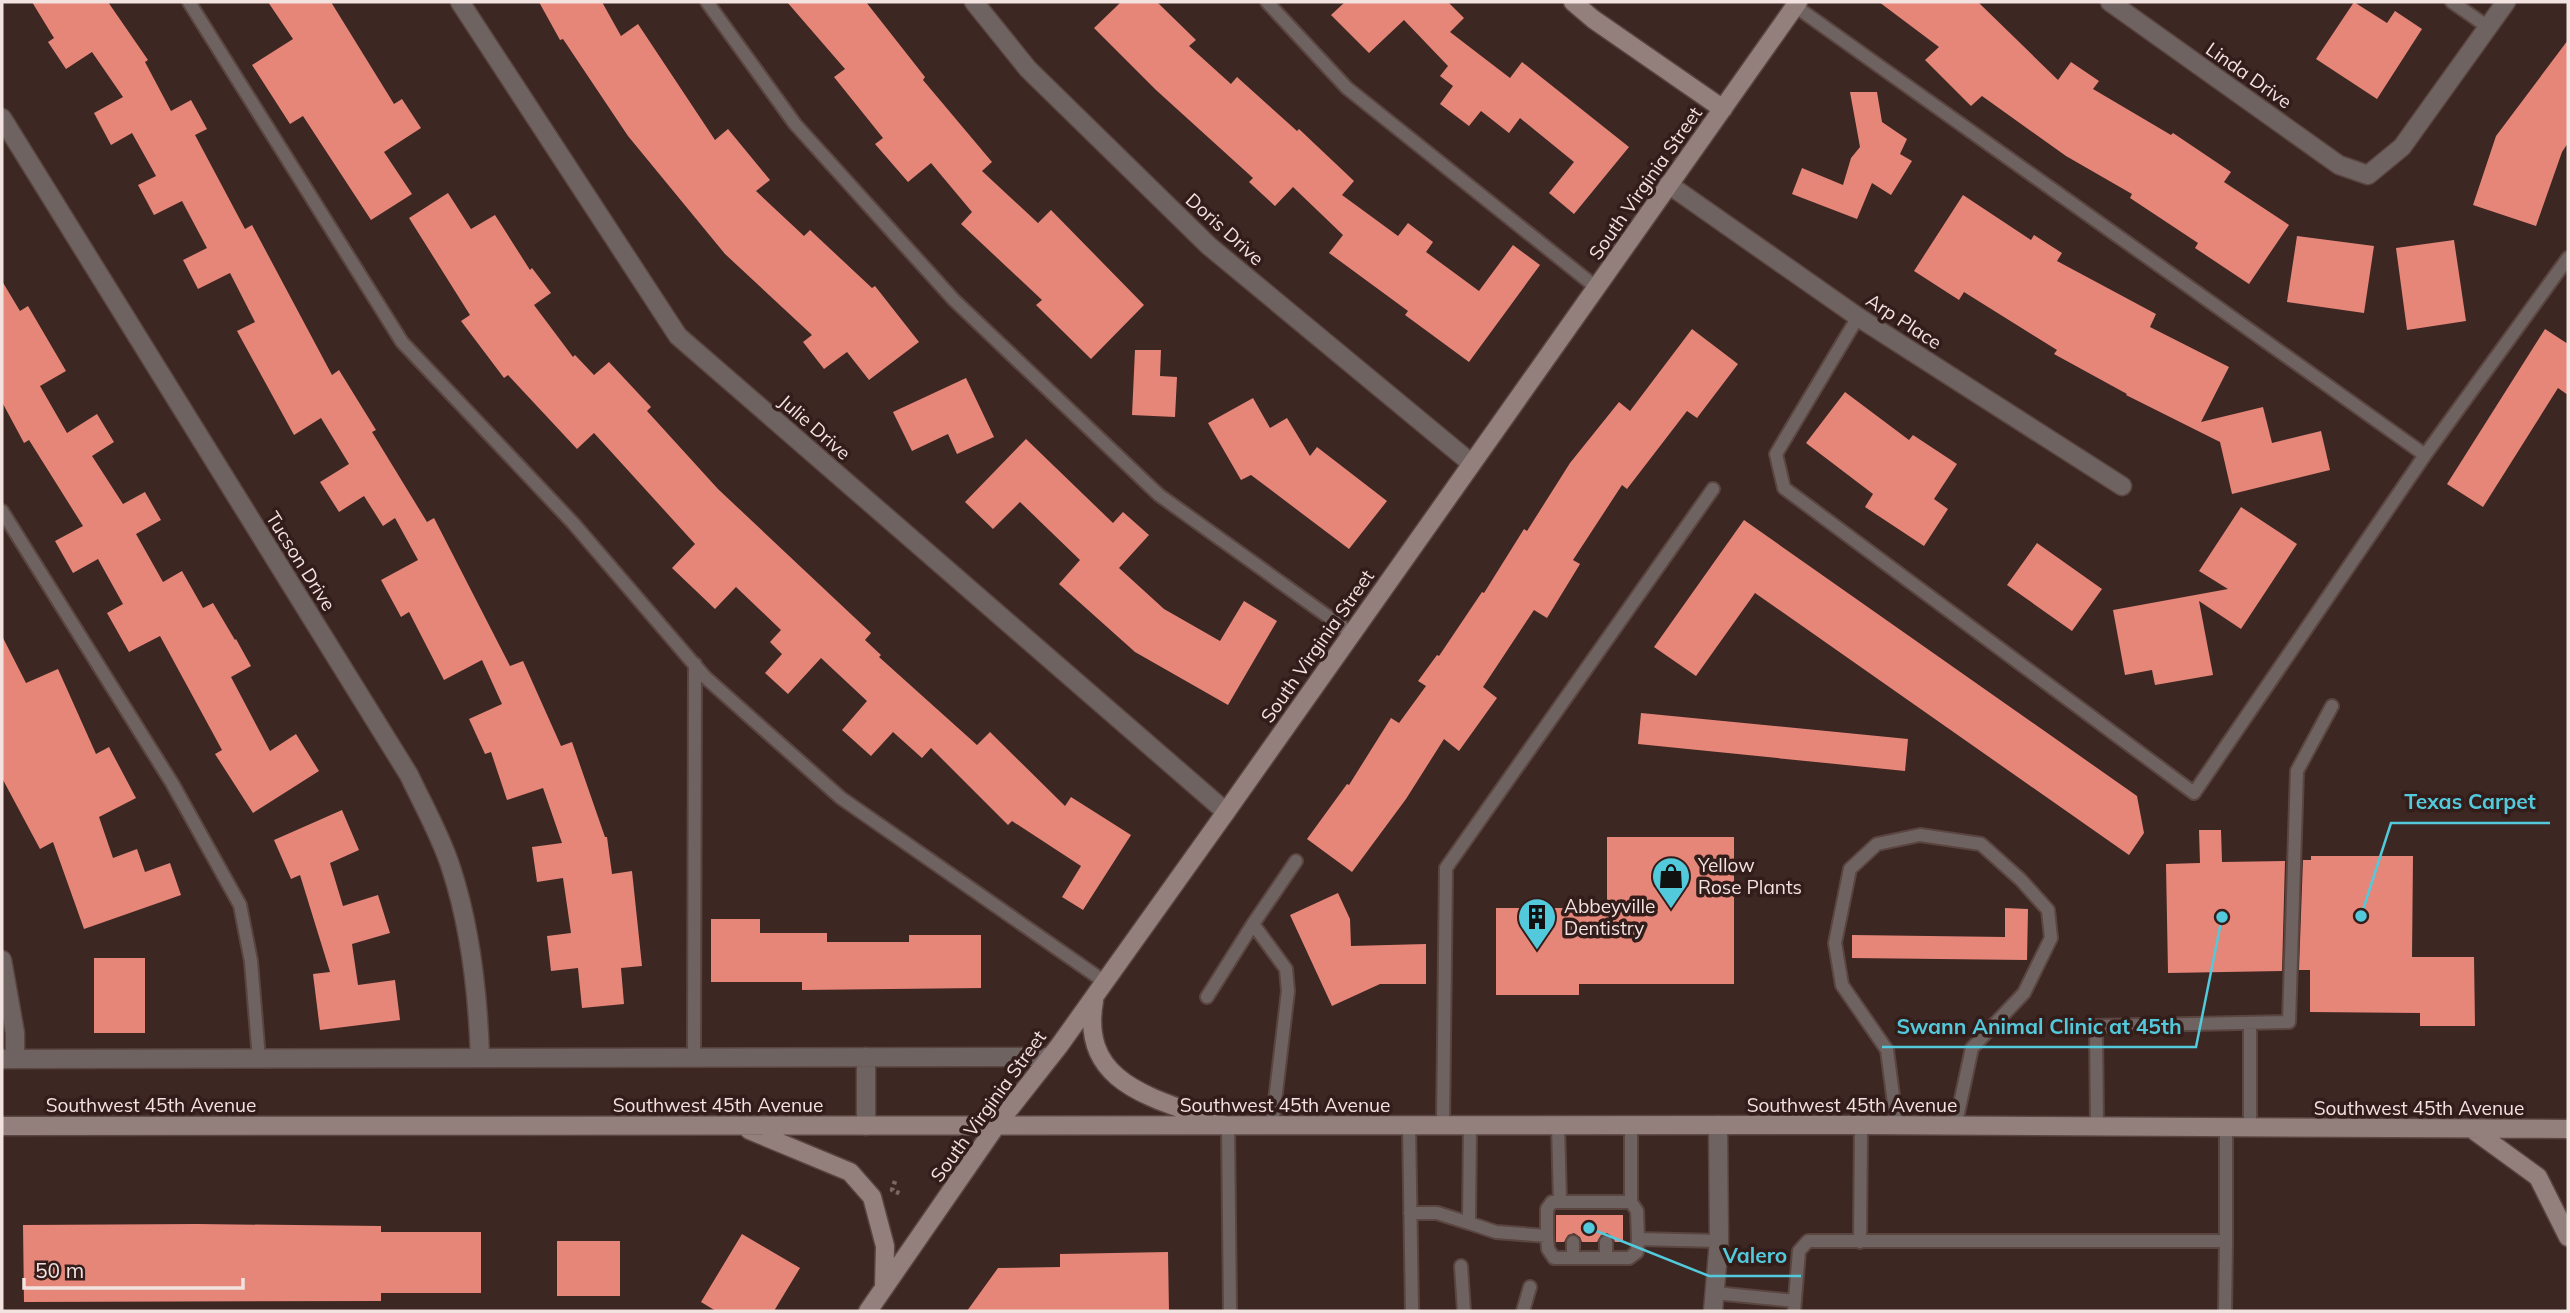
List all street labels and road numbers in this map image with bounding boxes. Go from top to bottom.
street label: Linda Drive [2201,37,2297,113]
street label: South Virginia Street [1583,102,1707,264]
street label: Doris Drive [1181,188,1269,270]
street label: Arp Place [1862,288,1946,354]
street label: Julie Drive [774,389,856,465]
street label: Tucson Drive [261,507,341,615]
street label: South Virginia Street [1255,565,1379,727]
street label: South Virginia Street [925,1025,1051,1186]
street label: Southwest 45th Avenue [46,1093,256,1117]
street label: Southwest 45th Avenue [613,1093,823,1117]
street label: Southwest 45th Avenue [1180,1093,1390,1117]
street label: Southwest 45th Avenue [1747,1093,1957,1117]
street label: Southwest 45th Avenue [2314,1096,2524,1120]

